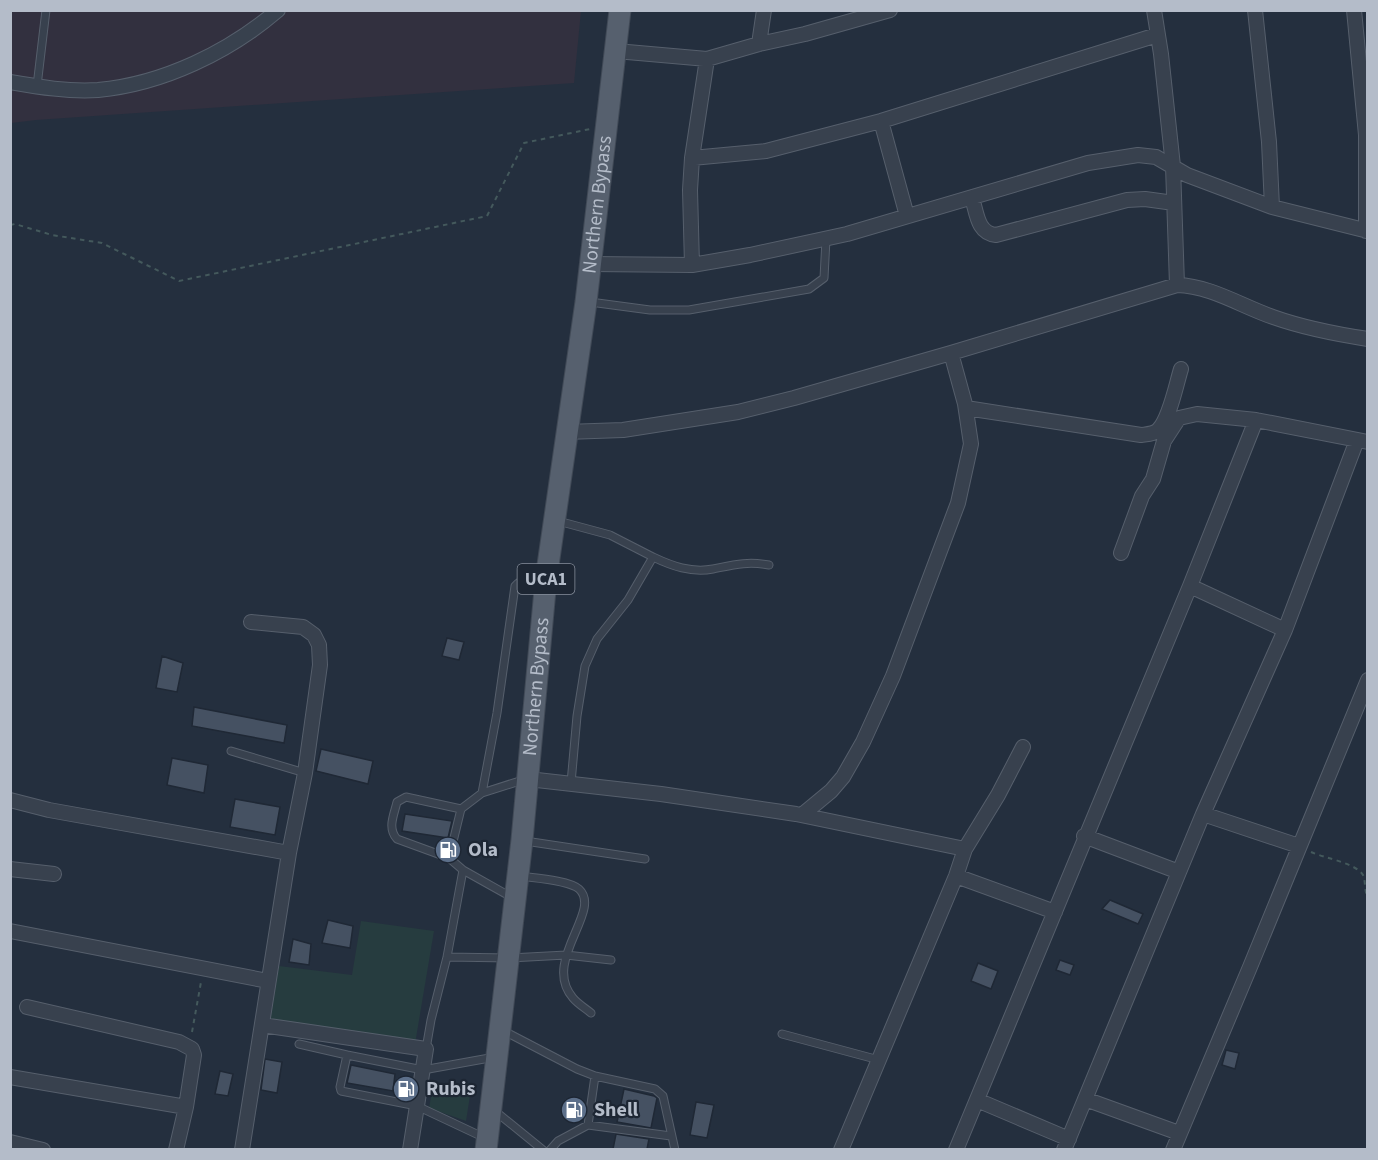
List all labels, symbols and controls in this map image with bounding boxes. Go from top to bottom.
street label: Northern Bypass [575,134,619,275]
road number: UCA1 [518,564,574,594]
street label: Northern Bypass [516,616,556,757]
fuel station icon: Ola [433,835,463,865]
place label: Ola [468,836,498,864]
fuel station icon: Rubis [391,1074,421,1104]
place label: Rubis [426,1075,476,1103]
fuel station icon: Shell [559,1095,589,1125]
place label: Shell [594,1096,639,1124]

